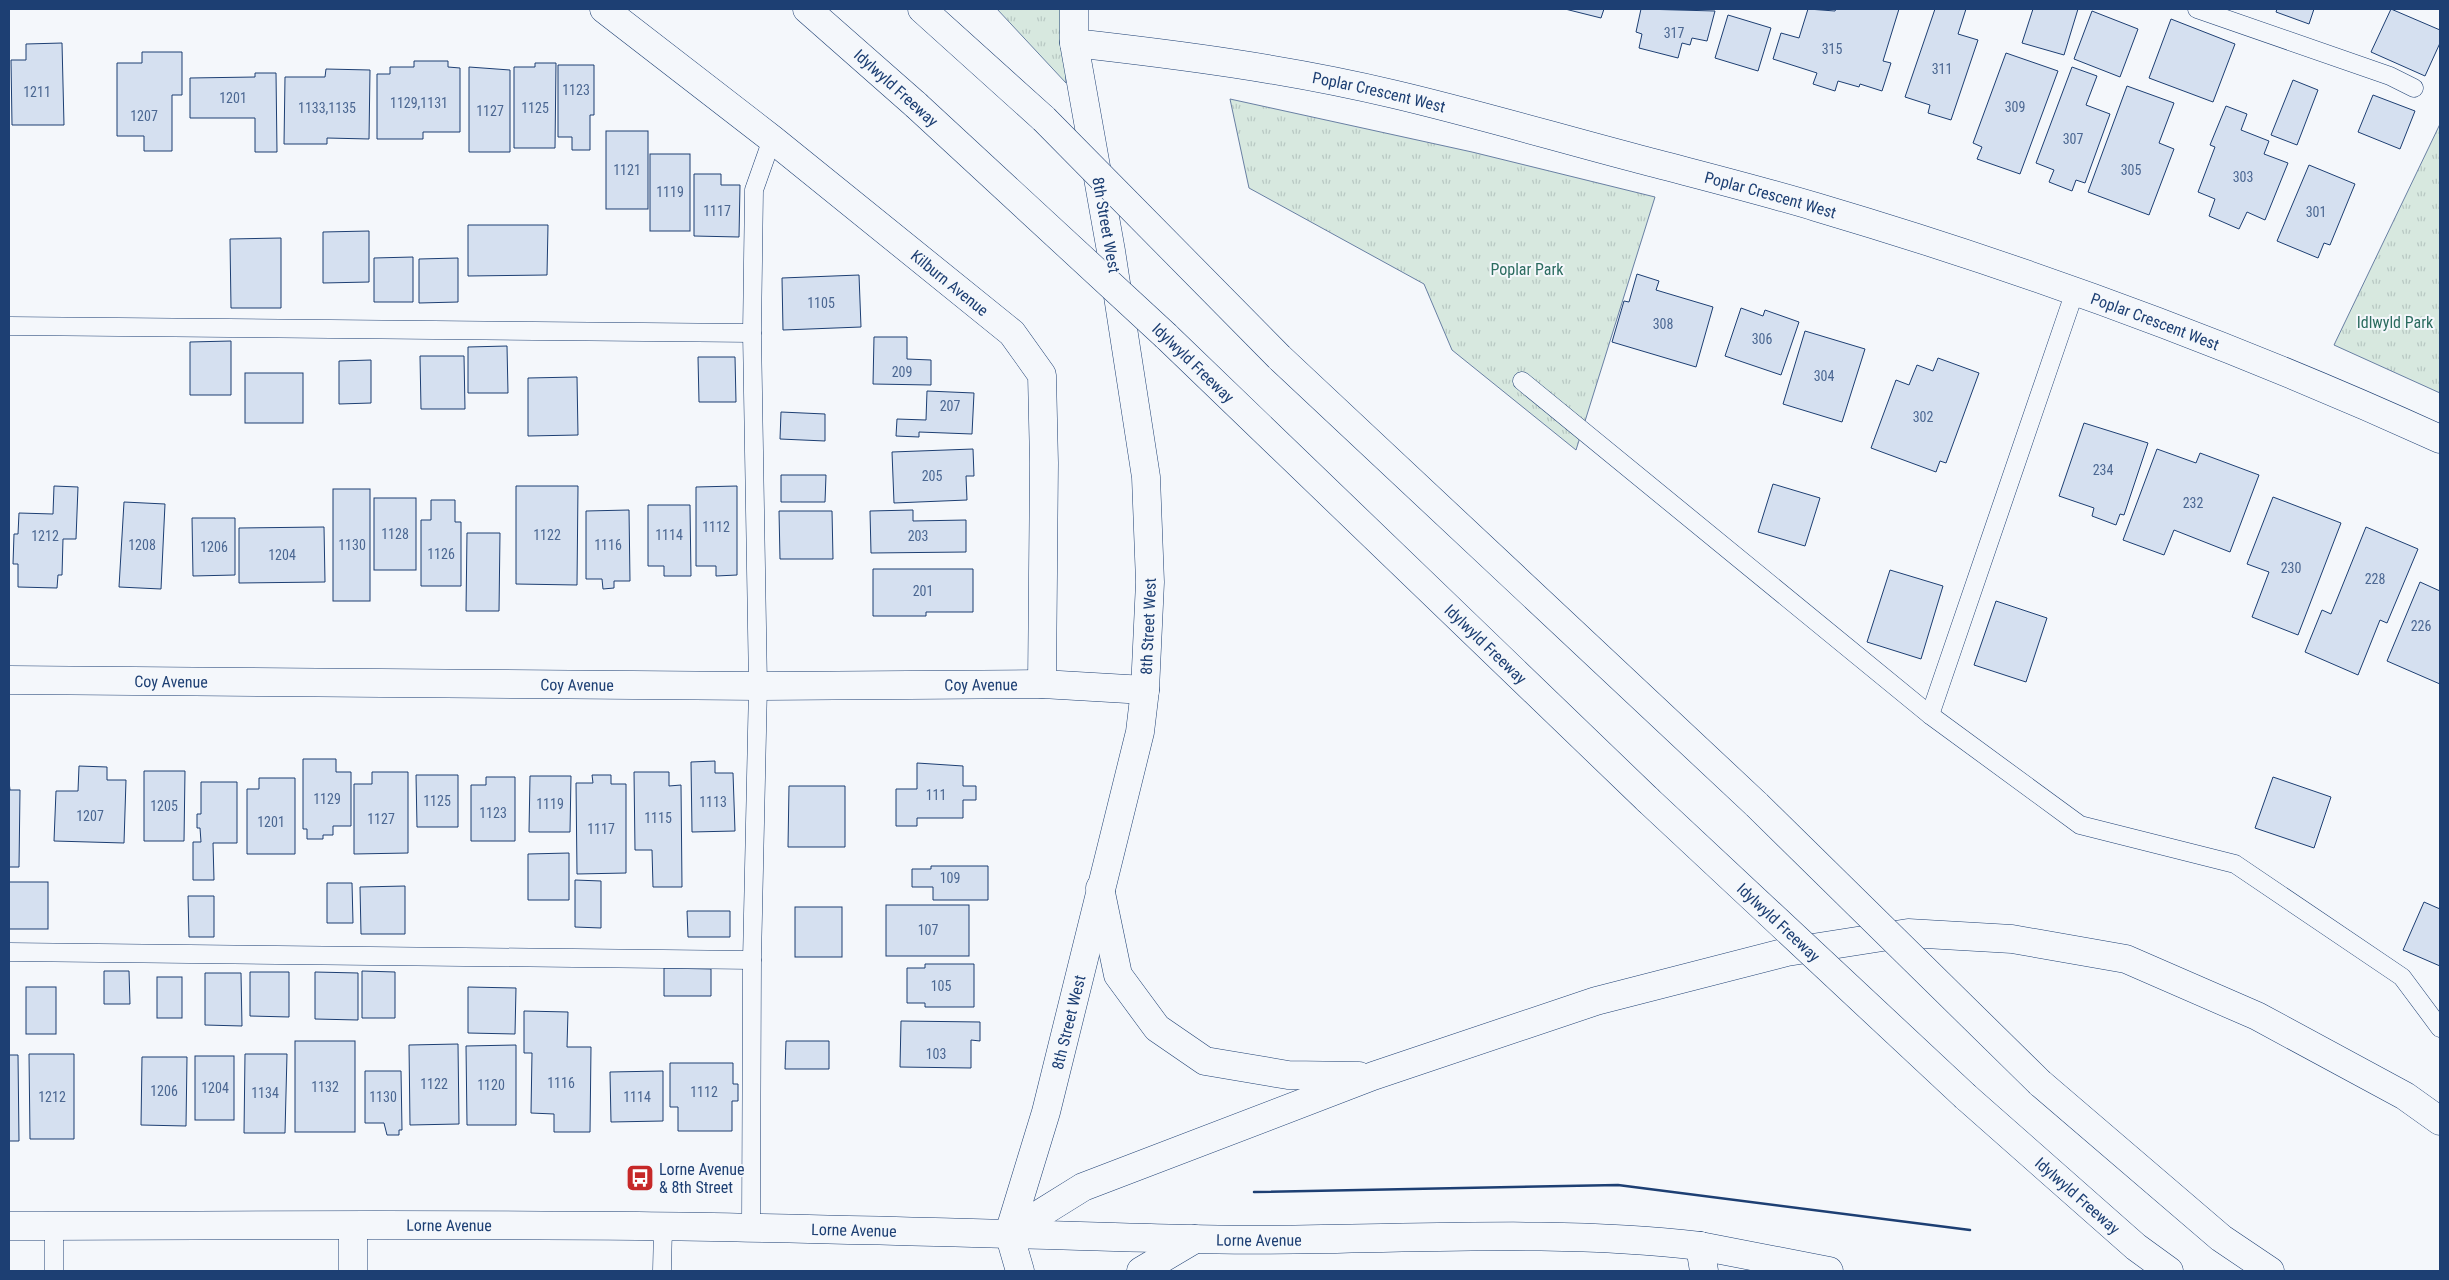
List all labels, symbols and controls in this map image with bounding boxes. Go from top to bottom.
house number: 317 [1664,25,1684,41]
house number: 315 [1822,41,1842,57]
street label: Idylwyld Freeway [850,45,942,131]
house number: 311 [1932,61,1952,77]
street label: Poplar Crescent West [1311,68,1448,116]
house number: 1123 [562,82,590,98]
house number: 1211 [23,84,51,100]
house number: 1201 [219,90,247,106]
house number: 1129,1131 [390,95,448,111]
house number: 309 [2005,99,2025,115]
house number: 1133,1135 [298,100,356,116]
house number: 1125 [521,100,549,116]
house number: 1127 [476,103,504,119]
house number: 1207 [130,108,158,124]
house number: 307 [2063,131,2083,147]
house number: 1121 [613,162,641,178]
house number: 305 [2121,162,2141,178]
street label: Poplar Crescent West [1703,167,1839,222]
house number: 303 [2233,169,2253,185]
street label: 8th Street West [1088,176,1124,275]
house number: 1119 [656,184,684,200]
house number: 1117 [703,203,731,219]
house number: 301 [2306,204,2326,220]
street label: Kilburn Avenue [907,246,992,320]
park label: Poplar Park [1490,260,1564,279]
street label: Poplar Crescent West [2088,288,2222,354]
house number: 1105 [807,295,835,311]
park label: Idlwyld Park [2357,313,2434,332]
house number: 308 [1653,316,1673,332]
street label: Idylwyld Freeway [1148,319,1238,407]
house number: 306 [1752,331,1772,347]
house number: 209 [892,364,912,380]
house number: 304 [1814,368,1834,384]
house number: 207 [940,398,960,414]
house number: 302 [1913,409,1933,425]
house number: 234 [2093,462,2113,478]
house number: 205 [922,468,942,484]
house number: 232 [2183,495,2203,511]
house number: 1112 [702,519,730,535]
house number: 1128 [381,526,409,542]
house number: 1122 [533,527,561,543]
house number: 1114 [655,527,683,543]
house number: 1212 [31,528,59,544]
house number: 203 [908,528,928,544]
house number: 1208 [128,537,156,553]
house number: 1130 [338,537,366,553]
house number: 1116 [594,537,622,553]
house number: 1206 [200,539,228,555]
house number: 1126 [427,546,455,562]
house number: 1204 [268,547,296,563]
house number: 230 [2281,560,2301,576]
house number: 228 [2365,571,2385,587]
street label: 8th Street West [1136,577,1160,675]
house number: 201 [913,583,933,599]
street label: Idylwyld Freeway [1441,600,1531,688]
house number: 226 [2411,618,2431,634]
street label: Coy Avenue [134,672,208,691]
street label: Coy Avenue [540,675,614,694]
street label: Coy Avenue [944,675,1018,694]
house number: 111 [926,787,946,803]
house number: 1129 [313,791,341,807]
house number: 1125 [423,793,451,809]
house number: 1113 [699,794,727,810]
house number: 1119 [536,796,564,812]
house number: 1205 [150,798,178,814]
house number: 1123 [479,805,507,821]
house number: 1207 [76,808,104,824]
house number: 1115 [644,810,672,826]
house number: 1127 [367,811,395,827]
house number: 1201 [257,814,285,830]
house number: 1117 [587,821,615,837]
house number: 109 [940,870,960,886]
street label: Idylwyld Freeway [1733,879,1824,966]
house number: 107 [918,922,938,938]
street label: 8th Street West [1047,973,1089,1071]
house number: 105 [931,978,951,994]
house number: 103 [926,1046,946,1062]
house number: 1116 [547,1075,575,1091]
house number: 1122 [420,1076,448,1092]
house number: 1120 [477,1077,505,1093]
house number: 1132 [311,1079,339,1095]
house number: 1204 [201,1080,229,1096]
house number: 1206 [150,1083,178,1099]
house number: 1112 [690,1084,718,1100]
house number: 1134 [251,1085,279,1101]
house number: 1212 [38,1089,66,1105]
house number: 1130 [369,1089,397,1105]
house number: 1114 [623,1089,651,1105]
street label: Idylwyld Freeway [2032,1153,2124,1238]
place label: Lorne Avenue & 8th Street [659,1160,745,1197]
bus stop icon: Lorne Avenue & 8th Street [625,1163,655,1193]
street label: Lorne Avenue [406,1215,492,1235]
street label: Lorne Avenue [811,1219,897,1240]
street label: Lorne Avenue [1216,1230,1302,1249]

